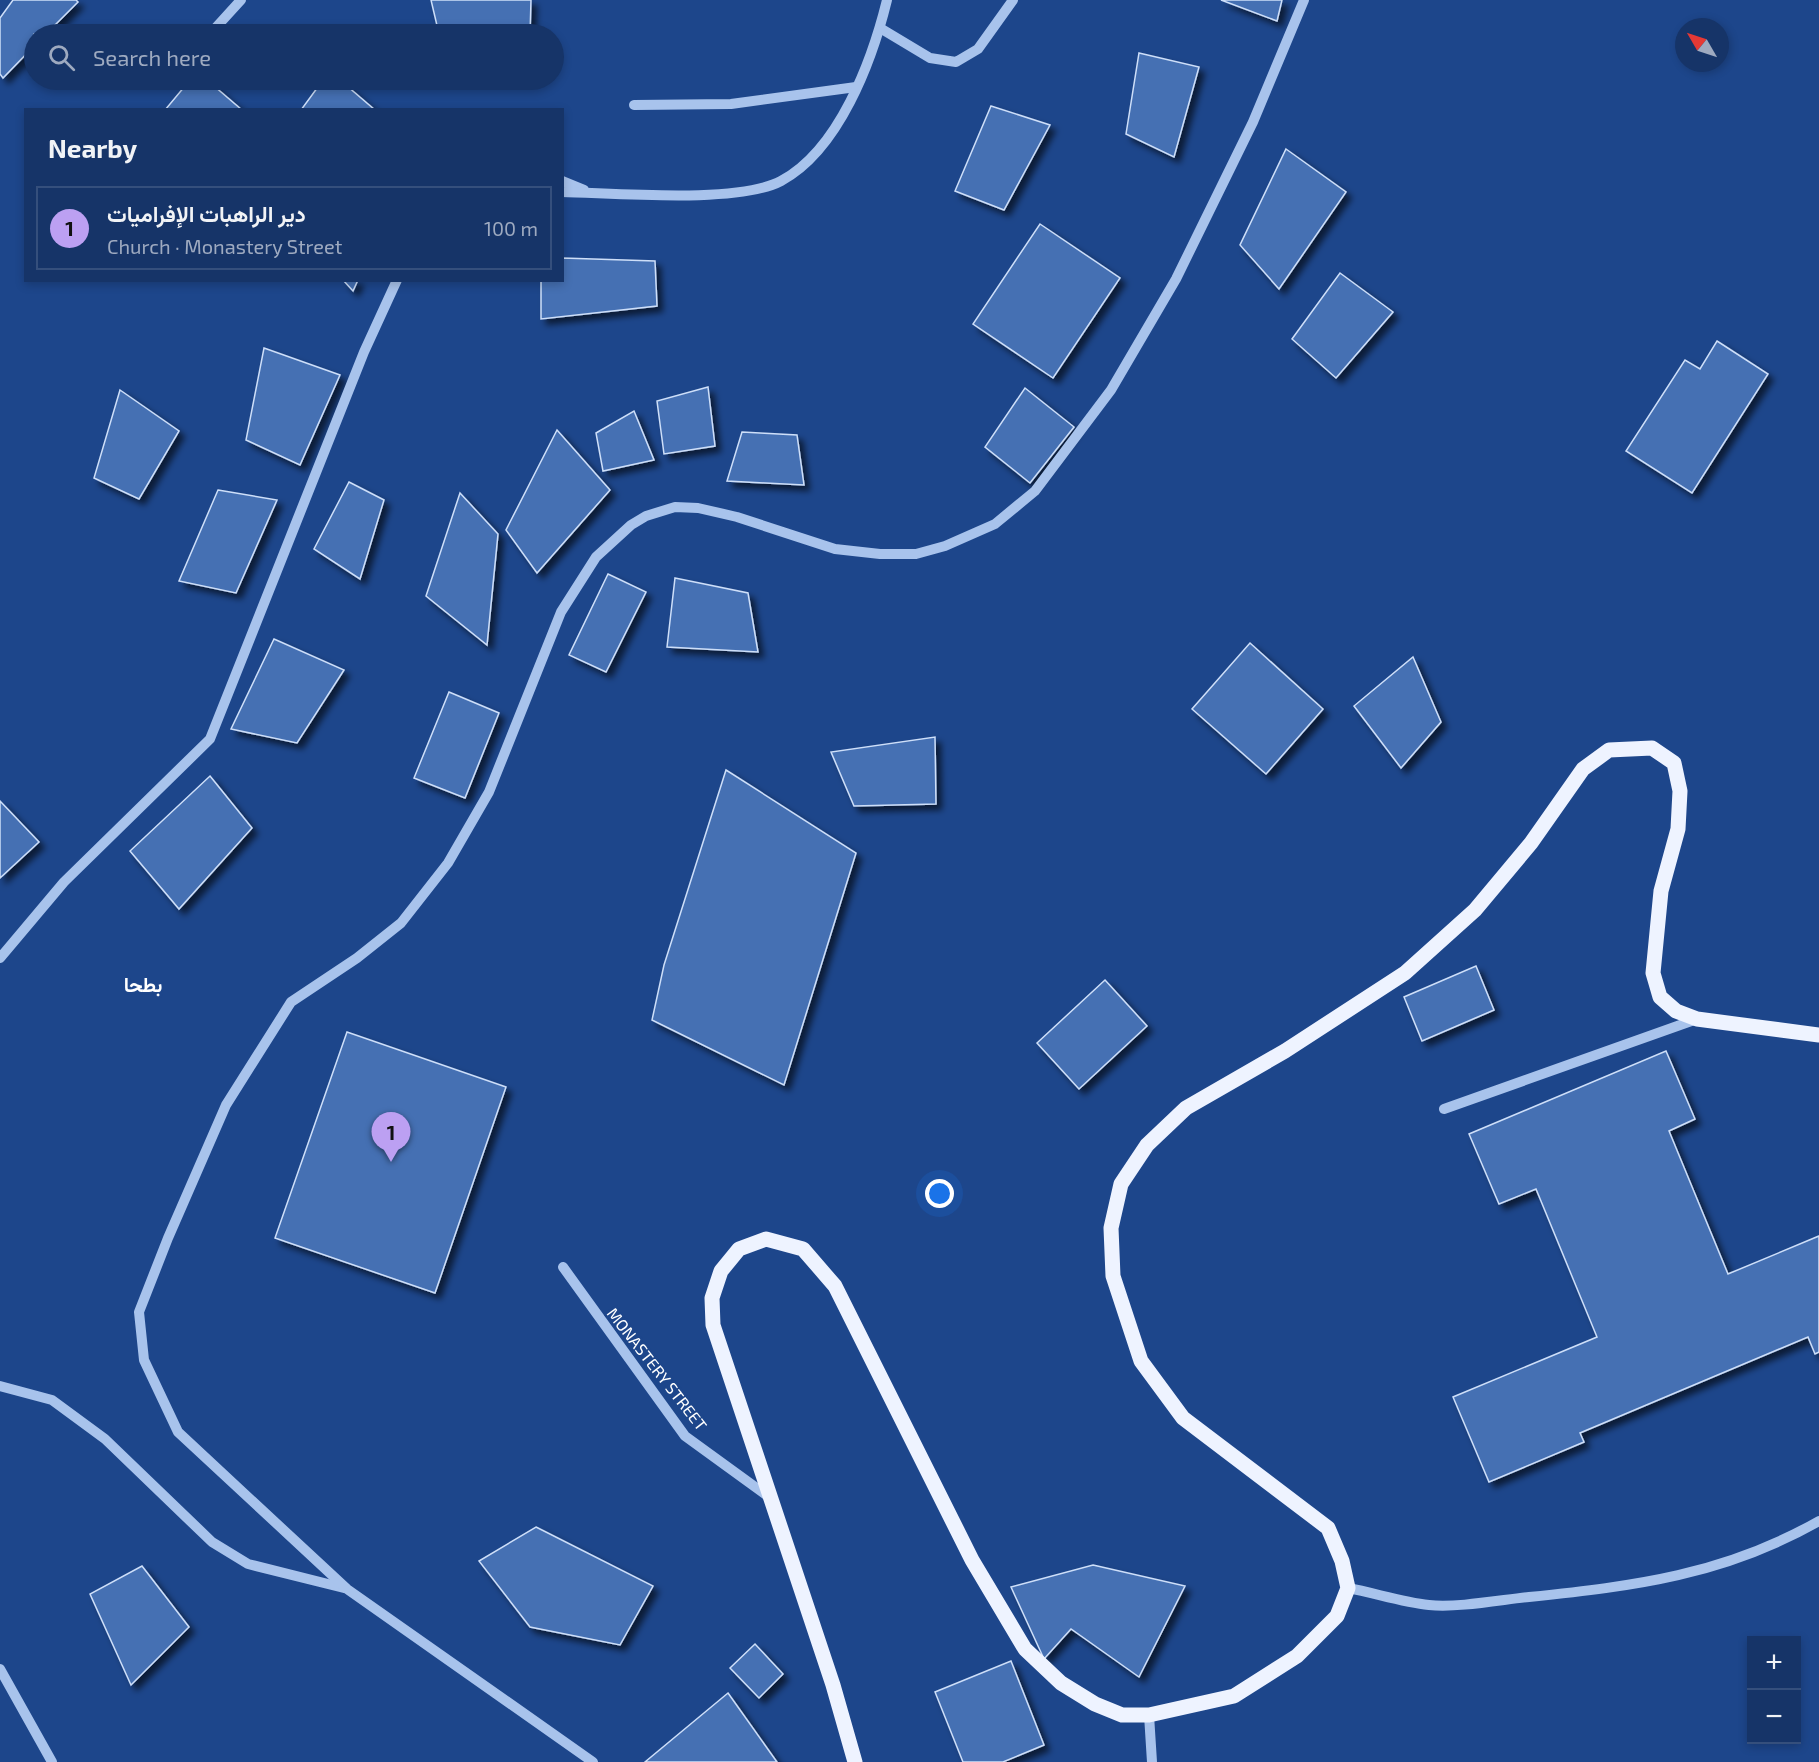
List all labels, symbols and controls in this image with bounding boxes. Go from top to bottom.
north arrow [1675,18,1729,72]
search box [24,24,564,90]
icon: search [45,41,78,74]
text: Search here [93,44,211,70]
text: Nearby [48,132,137,163]
text: دير الراهبات الإفراميات [107,200,306,226]
text: 1 [65,216,74,240]
text: 100 m [484,216,538,240]
text: Church · Monastery Street [107,234,342,258]
district label: بطحا [124,972,162,997]
pin: 1 [372,1112,410,1162]
your location [925,1179,954,1208]
street label: MONASTERY STREET [604,1304,711,1434]
map controls [1747,1636,1801,1744]
button: + [1747,1636,1801,1690]
button: − [1747,1690,1801,1744]

